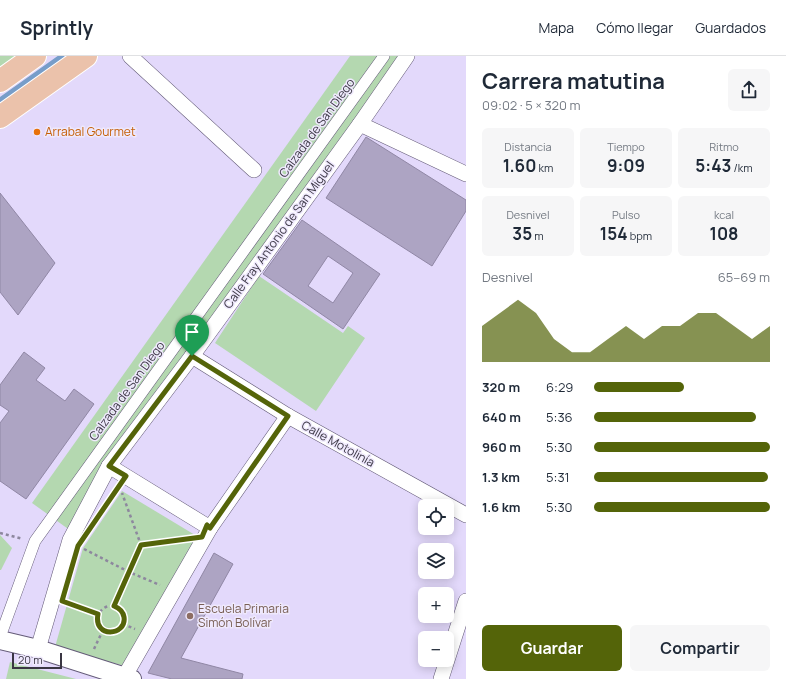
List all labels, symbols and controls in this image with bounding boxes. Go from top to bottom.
text: Sprintly [20,15,93,41]
text: Mapa [539,18,574,37]
text: Cómo llegar [596,18,673,37]
text: Guardados [695,18,766,37]
text: Carrera matutina [482,66,665,96]
button: share [728,69,770,111]
street label: Calzada de San Diego [275,75,358,181]
text: 09:02 · 5 × 320 m [482,96,581,114]
place label: Arrabal Gourmet [45,123,136,140]
marker: Arrabal Gourmet [32,127,42,137]
text: Distancia [504,139,552,154]
text: Tiempo [607,139,645,154]
text: Ritmo [709,139,739,154]
text: 1.60 [503,154,536,177]
text: 9:09 [607,154,645,177]
text: 5:43 [695,154,731,177]
street label: Calle Fray Antonio de San Miguel [219,158,338,312]
text: km [536,160,553,175]
text: /km [731,160,753,175]
text: Desnivel [506,207,550,222]
text: Pulso [612,207,640,222]
text: kcal [714,207,734,222]
text: 35 [512,222,532,245]
text: 154 [600,222,628,245]
text: 108 [709,222,739,245]
text: m [532,228,544,243]
text: bpm [628,228,652,243]
text: Desnivel [482,268,533,286]
text: 65–69 m [718,268,770,286]
pin [175,315,209,356]
icon: arrive [181,321,203,343]
street label: Calzada de San Diego [85,338,168,444]
text: 320 m [482,378,520,396]
text: 6:29 [546,378,573,396]
text: 640 m [482,408,521,426]
text: 5:36 [546,408,573,426]
street label: Calle Motolinía [299,416,378,471]
text: 960 m [482,438,521,456]
text: 5:30 [546,438,573,456]
text: 1.3 km [482,468,520,486]
text: 5:31 [546,468,570,486]
text: 1.6 km [482,498,520,516]
text: 5:30 [546,498,573,516]
map controls [418,499,454,667]
button: locate [418,499,454,535]
button: layers [418,543,454,579]
button: + [418,587,454,623]
place label: Escuela Primaria Simón Bolívar [198,600,289,631]
marker: Escuela Primaria Simón Bolívar [185,611,195,621]
button: Guardar [482,625,622,671]
button: Compartir [630,625,770,671]
button: − [418,631,454,667]
scale bar [12,651,62,670]
text: 20 m [18,652,43,667]

